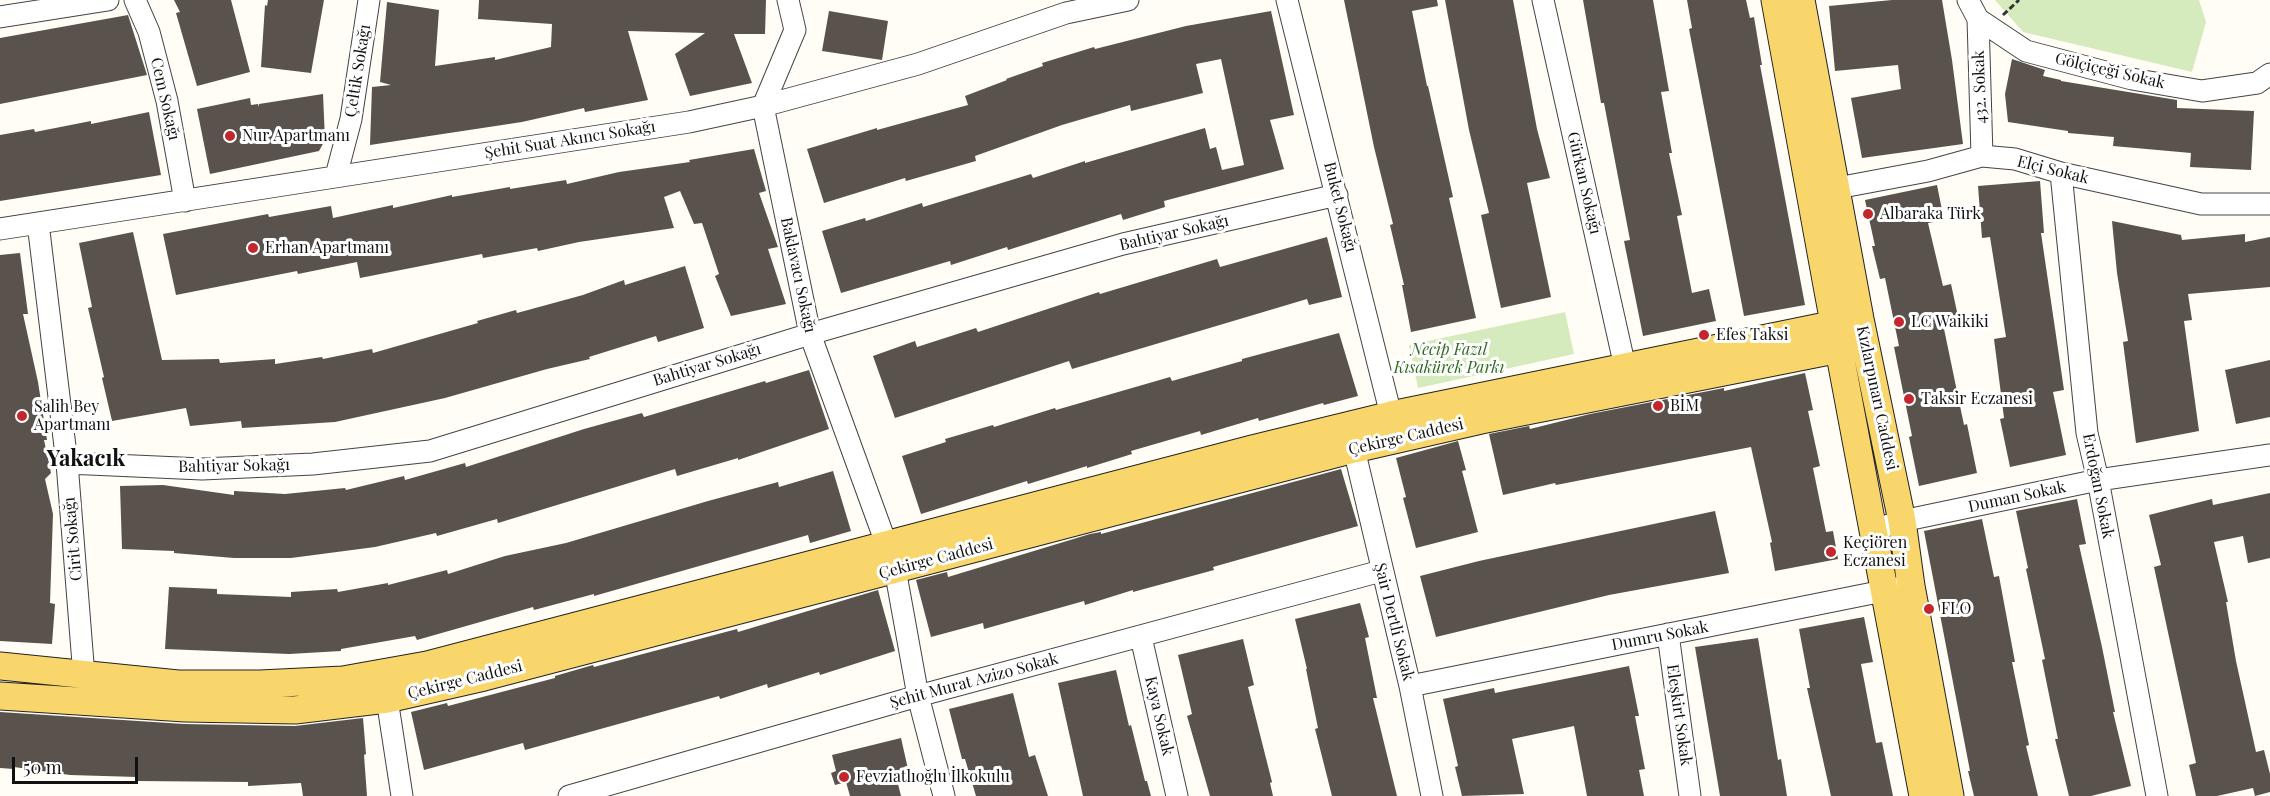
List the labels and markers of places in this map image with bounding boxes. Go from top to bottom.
place label: Nur Apartmanı [242,126,350,146]
marker: Nur Apartmanı [223,129,237,143]
place label: Albaraka Türk [1880,204,1981,224]
marker: Albaraka Türk [1861,207,1875,221]
place label: Erhan Apartmanı [265,238,389,258]
marker: Erhan Apartmanı [246,241,260,255]
place label: LC Waikiki [1911,312,1989,332]
marker: LC Waikiki [1892,315,1906,329]
place label: Efes Taksi [1716,325,1788,345]
marker: Efes Taksi [1697,328,1711,342]
place label: Taksir Eczanesi [1921,389,2033,409]
marker: Taksir Eczanesi [1902,392,1916,406]
place label: BİM [1670,396,1699,416]
place label: Salih Bey Apartmanı [34,397,111,435]
marker: BİM [1651,399,1665,413]
marker: Salih Bey Apartmanı [15,409,29,423]
place label: Keçiören Eczanesi [1843,533,1907,571]
marker: Keçiören Eczanesi [1824,545,1838,559]
place label: FLO [1941,599,1971,619]
marker: FLO [1922,602,1936,616]
place label: Fevziatlıoğlu İlkokulu [856,767,1010,787]
marker: Fevziatlıoğlu İlkokulu [837,770,851,784]

